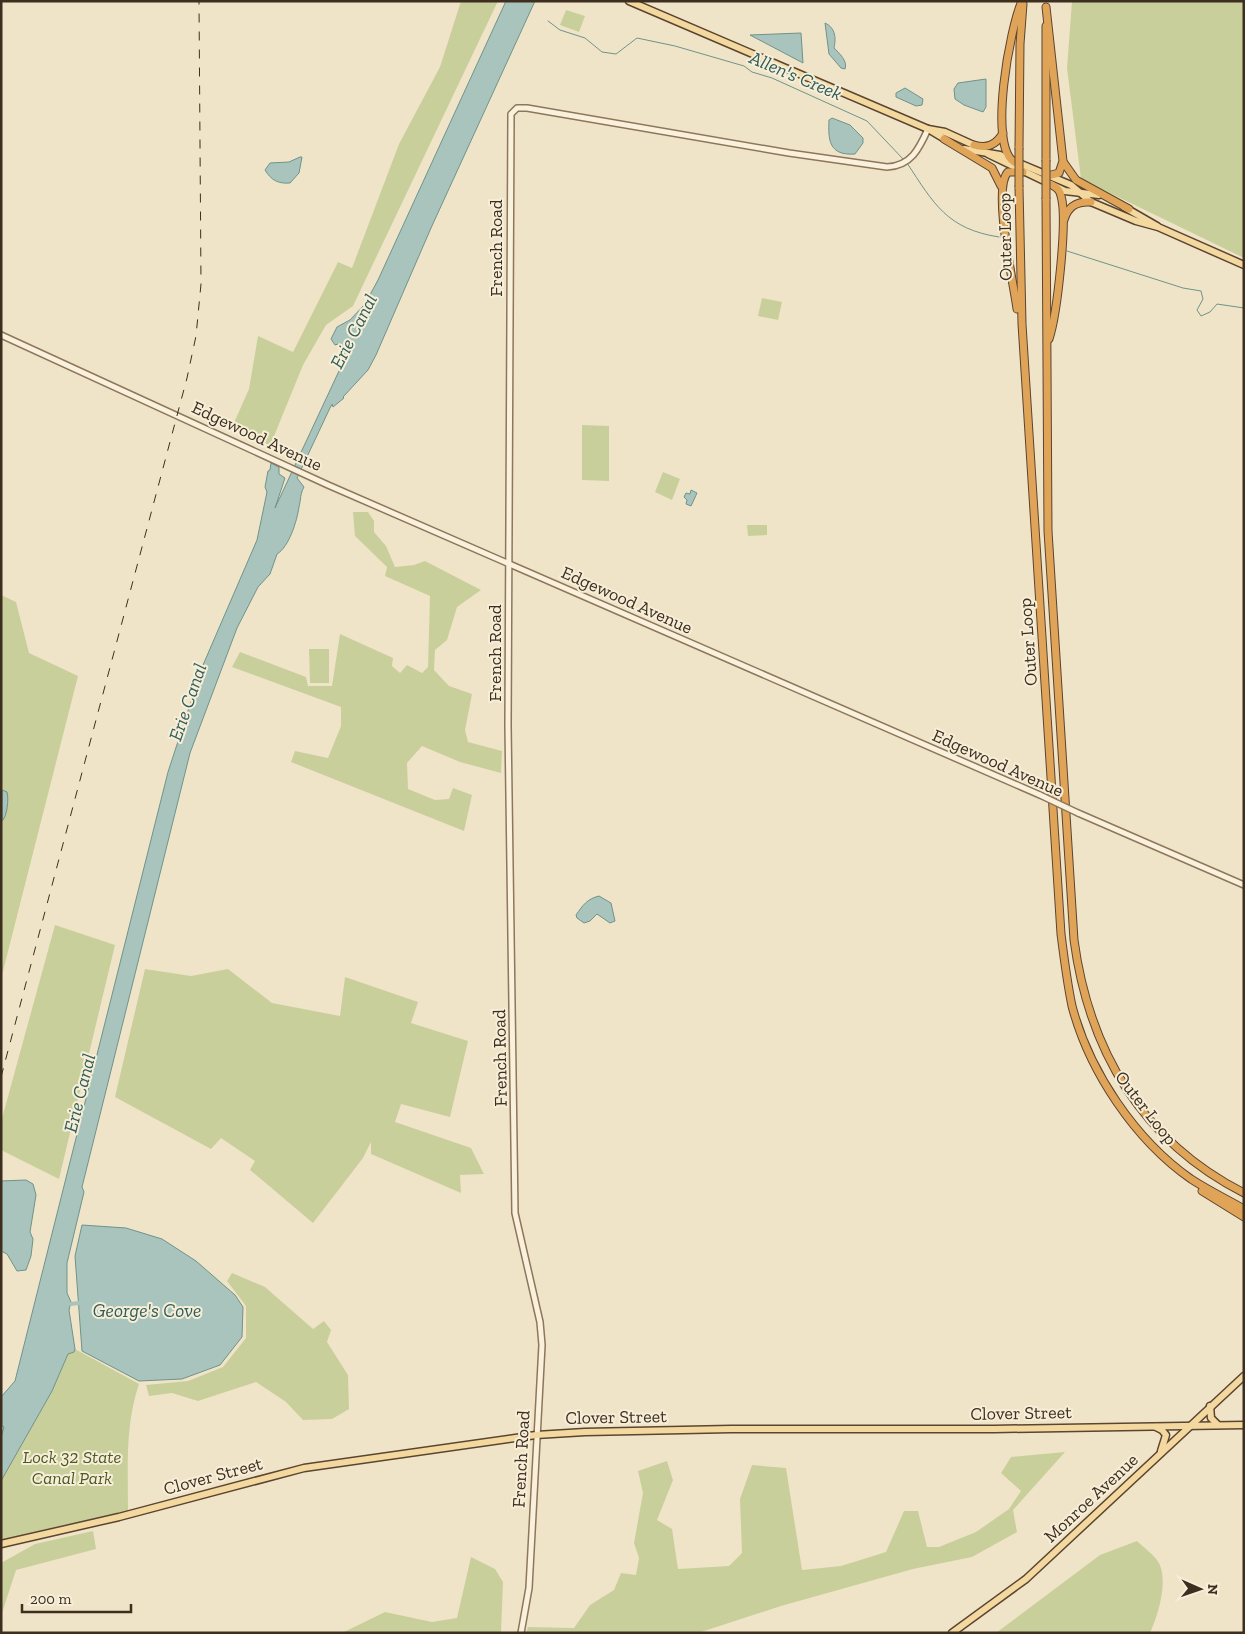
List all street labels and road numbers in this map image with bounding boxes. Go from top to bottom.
street label: Outer Loop [993,193,1017,281]
street label: French Road [485,199,507,297]
street label: Edgewood Avenue [188,396,326,476]
street label: Edgewood Avenue [558,561,696,639]
street label: Outer Loop [1014,597,1042,687]
street label: French Road [484,604,506,702]
street label: Edgewood Avenue [929,724,1067,802]
street label: French Road [488,1009,512,1107]
street label: Outer Loop [1110,1067,1182,1149]
street label: Clover Street [970,1401,1072,1425]
street label: Clover Street [565,1405,667,1429]
street label: French Road [507,1410,535,1508]
street label: Monroe Avenue [1039,1449,1143,1547]
street label: Clover Street [161,1452,265,1500]

